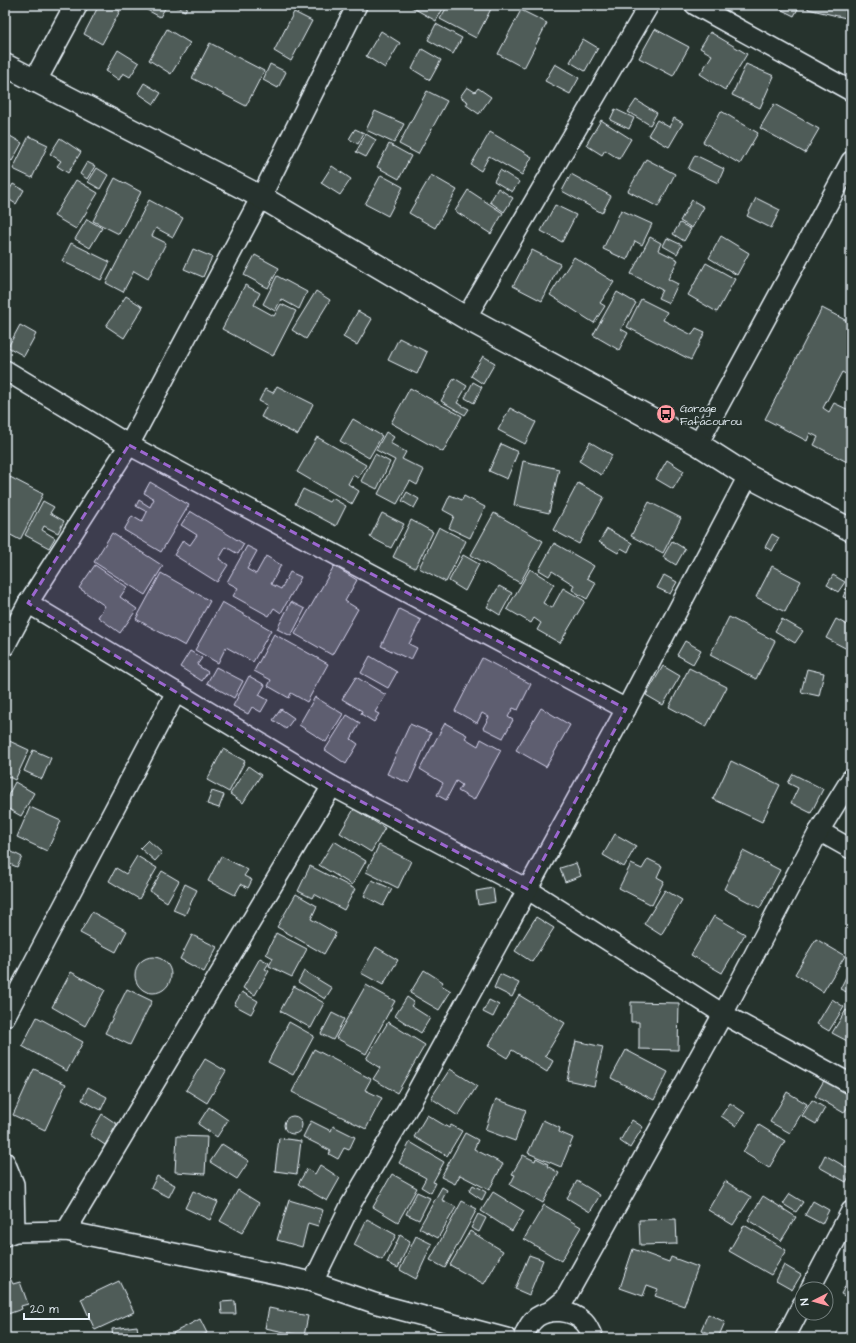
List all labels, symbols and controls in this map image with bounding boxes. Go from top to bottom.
place label: Garage Fafacourou [680,401,742,429]
bus stop icon: Garage Fafacourou [655,403,677,425]
north arrow [794,1281,834,1321]
scale bar [24,1295,89,1321]
text: N [797,1298,812,1306]
text: 20 m [30,1301,59,1318]

